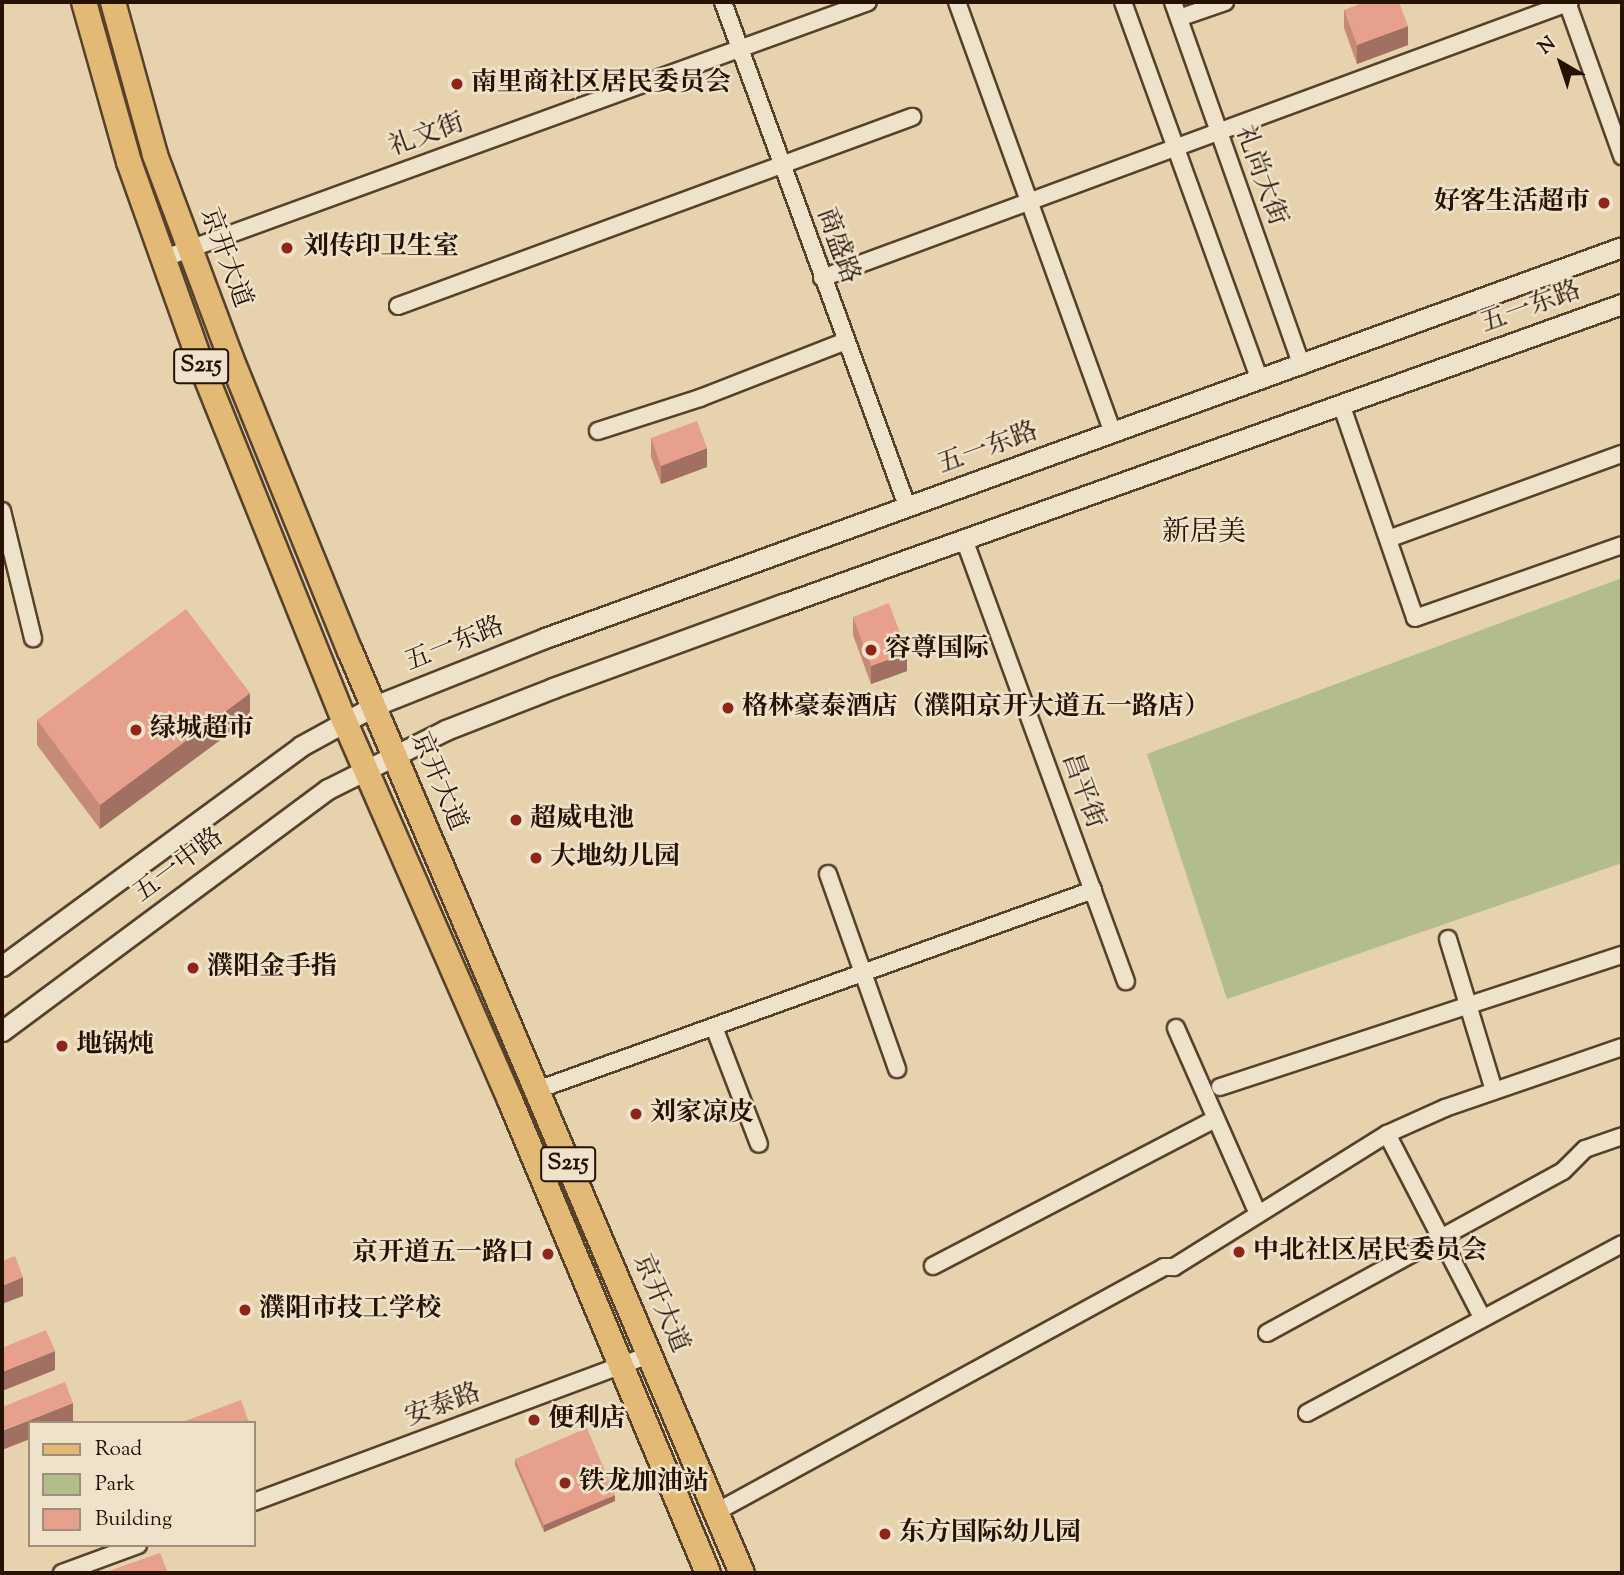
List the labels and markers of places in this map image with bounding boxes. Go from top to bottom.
place label: 南里商社区居民委员会 [471,68,731,100]
marker: 南里商社区居民委员会 [449,76,465,92]
place label: 好客生活超市 [1434,187,1590,219]
marker: 好客生活超市 [1596,195,1612,211]
place label: 刘传印卫生室 [303,232,459,264]
marker: 刘传印卫生室 [277,238,297,258]
place label: 容尊国际 [885,634,989,666]
marker: 容尊国际 [863,642,879,658]
place label: 格林豪泰酒店（濮阳京开大道五一路店） [742,692,1210,724]
marker: 格林豪泰酒店（濮阳京开大道五一路店） [720,700,736,716]
place label: 绿城超市 [150,714,254,746]
marker: 绿城超市 [128,722,144,738]
place label: 超威电池 [530,804,634,836]
marker: 超威电池 [508,812,524,828]
place label: 大地幼儿园 [550,842,680,874]
marker: 大地幼儿园 [528,850,544,866]
place label: 濮阳金手指 [207,952,337,984]
marker: 濮阳金手指 [185,960,201,976]
place label: 地锅炖 [76,1030,154,1062]
marker: 地锅炖 [54,1038,70,1054]
place label: 刘家凉皮 [650,1098,754,1130]
marker: 刘家凉皮 [628,1106,644,1122]
place label: 中北社区居民委员会 [1253,1236,1487,1268]
place label: 京开道五一路口 [352,1238,534,1270]
marker: 中北社区居民委员会 [1231,1244,1247,1260]
marker: 京开道五一路口 [540,1246,556,1262]
place label: 濮阳市技工学校 [259,1294,441,1326]
marker: 濮阳市技工学校 [237,1302,253,1318]
place label: 便利店 [548,1404,626,1436]
marker: 便利店 [526,1412,542,1428]
place label: 铁龙加油站 [579,1467,709,1499]
marker: 铁龙加油站 [557,1475,573,1491]
place label: 东方国际幼儿园 [899,1518,1081,1550]
marker: 东方国际幼儿园 [877,1526,893,1542]

